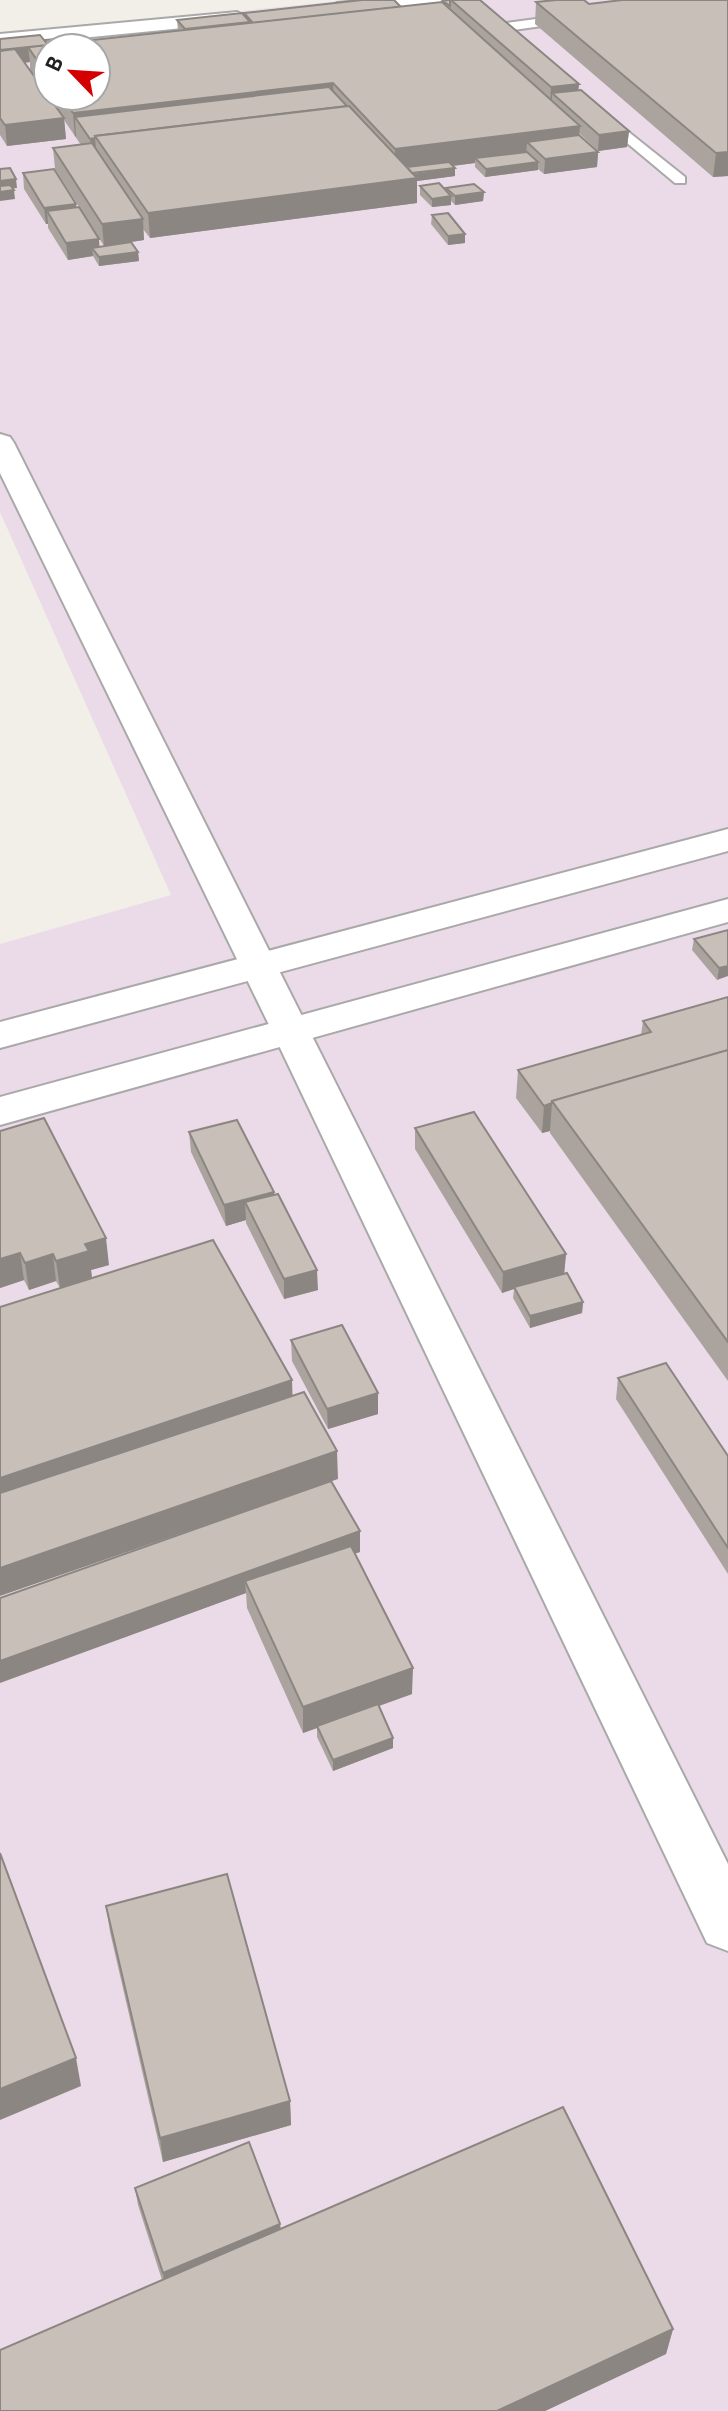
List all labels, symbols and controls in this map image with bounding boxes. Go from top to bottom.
north arrow [32,32,112,112]
text: B [38,51,70,76]

